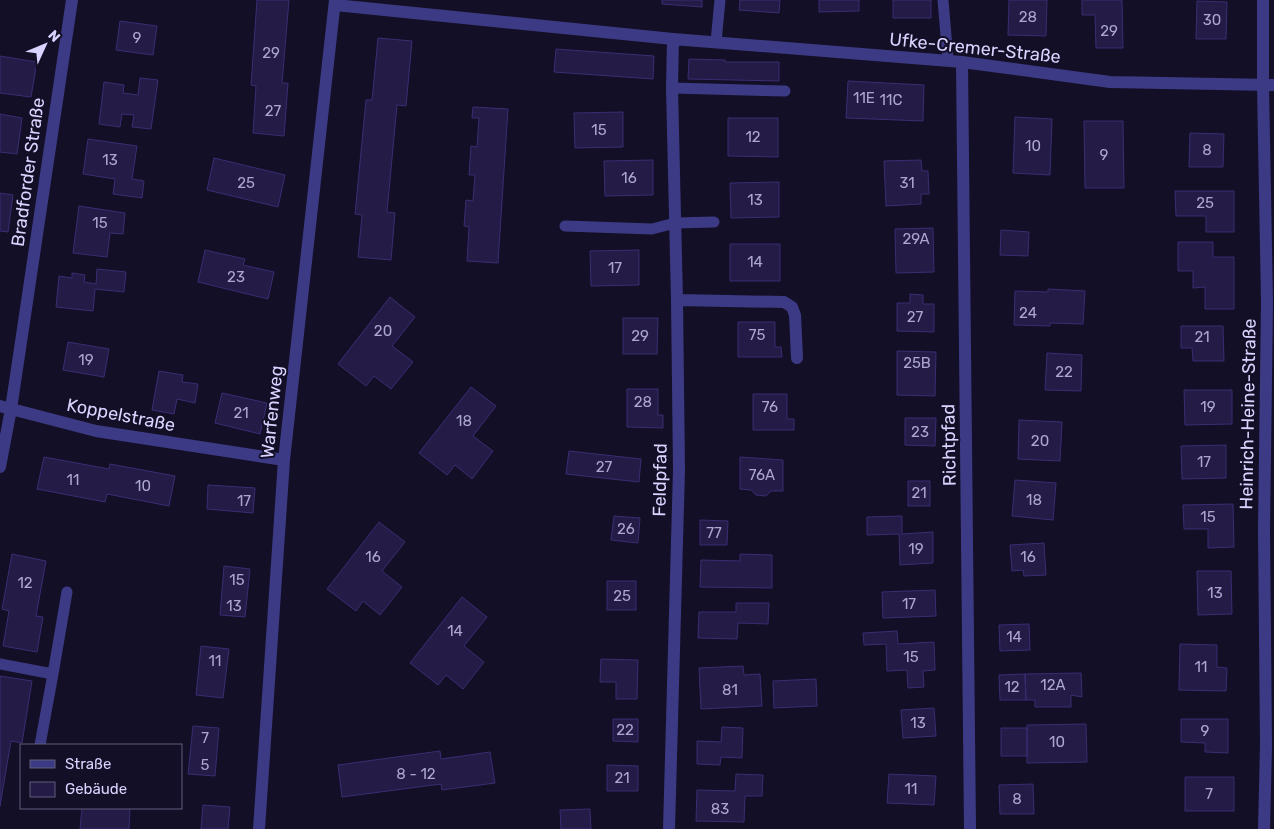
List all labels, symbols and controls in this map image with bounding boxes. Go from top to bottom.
house number: 28 [1019,8,1037,26]
house number: 30 [1203,11,1221,29]
north arrow [20,20,70,70]
house number: 29 [1100,22,1118,40]
text: N [44,27,64,46]
street label: Ufke-Cremer-Straße [888,28,1062,68]
house number: 9 [133,29,142,47]
house number: 29 [262,44,280,62]
house number: 11E [853,89,875,107]
house number: 11C [880,91,902,109]
street label: Bradforder Straße [7,96,49,248]
house number: 27 [265,102,282,120]
house number: 15 [591,121,607,139]
house number: 12 [745,128,761,146]
house number: 10 [1025,137,1041,155]
house number: 8 [1202,141,1212,159]
house number: 9 [1100,146,1109,164]
house number: 13 [102,151,118,169]
house number: 16 [621,169,637,187]
house number: 25 [237,174,255,192]
house number: 31 [899,174,915,192]
house number: 13 [747,191,763,209]
house number: 25 [1196,194,1214,212]
house number: 15 [92,214,108,232]
house number: 29A [902,230,930,248]
house number: 14 [747,253,763,271]
house number: 17 [608,259,622,277]
house number: 23 [227,268,245,286]
house number: 24 [1019,304,1037,322]
house number: 27 [907,308,924,326]
street label: Heinrich-Heine-Straße [1235,318,1261,510]
house number: 20 [374,322,392,340]
house number: 75 [749,326,765,344]
house number: 29 [631,327,649,345]
house number: 21 [1194,328,1210,346]
house number: 19 [78,351,94,369]
house number: 25B [903,354,931,372]
house number: 22 [1055,363,1073,381]
street label: Warfenweg [256,364,288,460]
house number: 28 [634,393,652,411]
street label: Koppelstraße [65,394,177,436]
house number: 76 [762,398,778,416]
house number: 19 [1200,398,1216,416]
house number: 21 [233,404,249,422]
street label: Richtpfad [937,404,961,486]
house number: 18 [456,412,472,430]
house number: 23 [911,423,929,441]
house number: 20 [1031,432,1049,450]
street label: Feldpfad [648,443,672,517]
house number: 17 [1197,453,1211,471]
house number: 27 [596,458,613,476]
house number: 76A [749,466,775,484]
house number: 11 [67,471,79,489]
house number: 10 [135,477,151,495]
house number: 21 [911,484,927,502]
house number: 18 [1026,491,1042,509]
house number: 17 [237,492,251,510]
house number: 15 [1200,508,1216,526]
house number: 26 [617,520,635,538]
house number: 77 [706,524,722,542]
house number: 19 [908,540,924,558]
house number: 16 [365,548,381,566]
house number: 16 [1020,548,1036,566]
house number: 15 [229,571,245,589]
house number: 12 [17,574,33,592]
house number: 13 [1207,584,1223,602]
house number: 25 [613,587,631,605]
house number: 17 [902,595,916,613]
house number: 13 [226,597,242,615]
house number: 14 [447,622,463,640]
house number: 14 [1006,628,1022,646]
house number: 15 [903,648,919,666]
house number: 11 [209,652,221,670]
house number: 11 [1195,658,1207,676]
house number: 12A [1040,676,1066,694]
house number: 12 [1004,678,1020,696]
house number: 81 [722,681,738,699]
house number: 13 [910,714,926,732]
house number: 22 [616,721,634,739]
house number: 9 [1201,722,1210,740]
house number: 7 [201,729,209,747]
house number: 10 [1049,733,1065,751]
legend [20,744,182,809]
text: Straße [65,755,111,773]
house number: 5 [201,756,210,774]
house number: 8 - 12 [396,765,436,783]
house number: 21 [614,769,630,787]
text: Gebäude [65,780,127,798]
house number: 11 [905,780,917,798]
house number: 7 [1205,785,1213,803]
house number: 8 [1012,790,1022,808]
house number: 83 [711,800,729,818]

